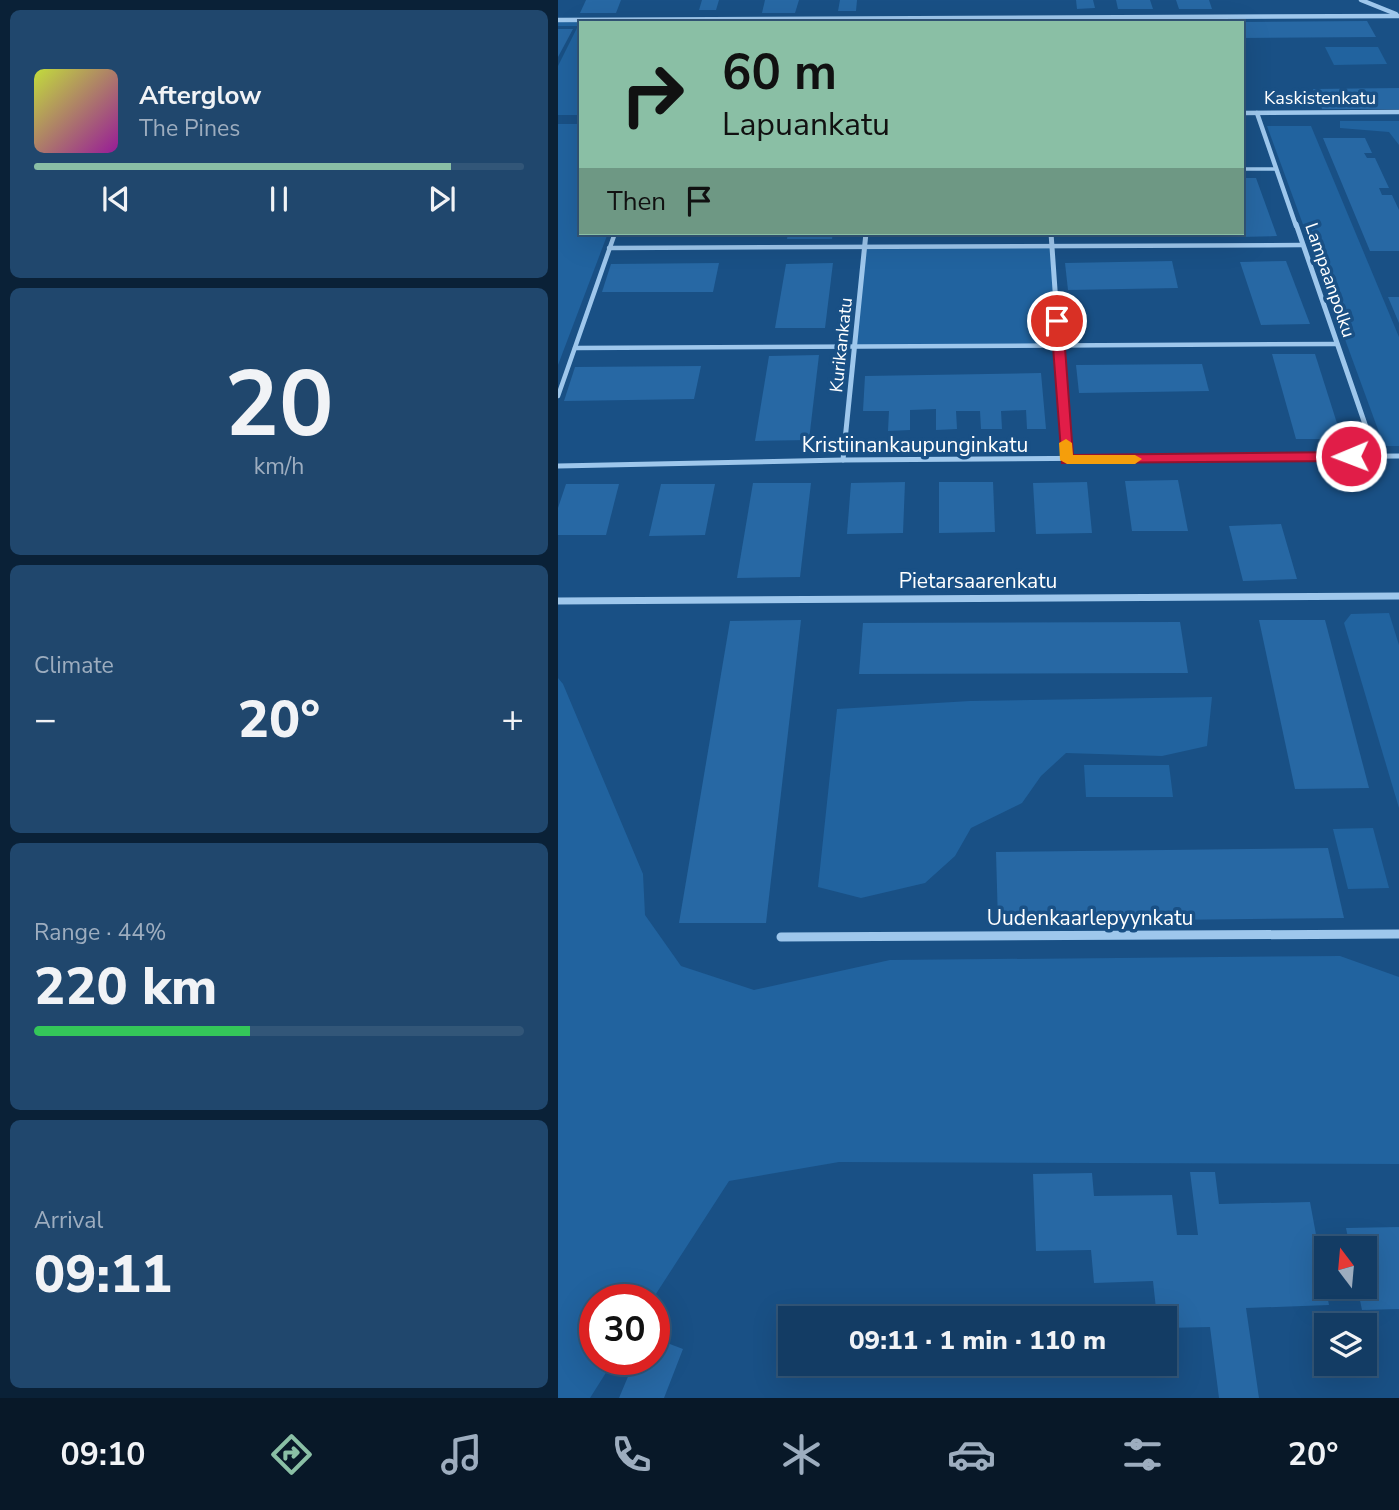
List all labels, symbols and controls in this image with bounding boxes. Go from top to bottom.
text: 60 m [722,39,837,106]
icon: right [607,49,698,140]
text: Afterglow [139,78,262,113]
street label: Kaskistenkatu [1264,86,1376,110]
text: Lapuankatu [722,103,890,146]
text: The Pines [139,113,240,144]
icon: previous [97,180,135,218]
icon: pause [260,180,298,218]
icon: next [423,180,461,218]
icon: arrive [680,182,718,220]
text: Then [607,184,666,219]
street label: Lampaanpolku [1299,220,1361,340]
pin [1027,291,1087,351]
street label: Kurikankatu [824,296,858,394]
icon: arrive [1038,302,1076,340]
text: 20 [224,343,334,467]
position arrow [1314,419,1388,493]
street label: Kristiinankaupunginkatu [802,431,1028,459]
text: km/h [254,451,304,482]
street label: Pietarsaarenkatu [899,567,1057,595]
text: Climate [34,650,114,681]
text: 20° [238,684,320,755]
text: − [34,694,57,745]
text: + [501,694,524,745]
street label: Uudenkaarlepyynkatu [987,904,1193,932]
text: Range · 44% [34,917,166,948]
text: 220 km [34,951,217,1022]
text: Arrival [34,1205,103,1236]
north arrow [1314,1236,1377,1298]
map controls [1314,1236,1377,1376]
text: 09:11 [34,1239,172,1310]
speed limit sign: 30 [579,1284,670,1375]
button: layers [1314,1313,1377,1376]
text: 09:11 · 1 min · 110 m [849,1323,1106,1358]
icon: directions [267,1430,316,1479]
icon: music [437,1430,486,1479]
icon: phone [607,1430,656,1479]
icon: climate [777,1430,826,1479]
icon: car [947,1430,996,1479]
icon: filters [1118,1430,1167,1479]
text: 09:10 [61,1433,145,1476]
text: 20° [1288,1433,1338,1476]

